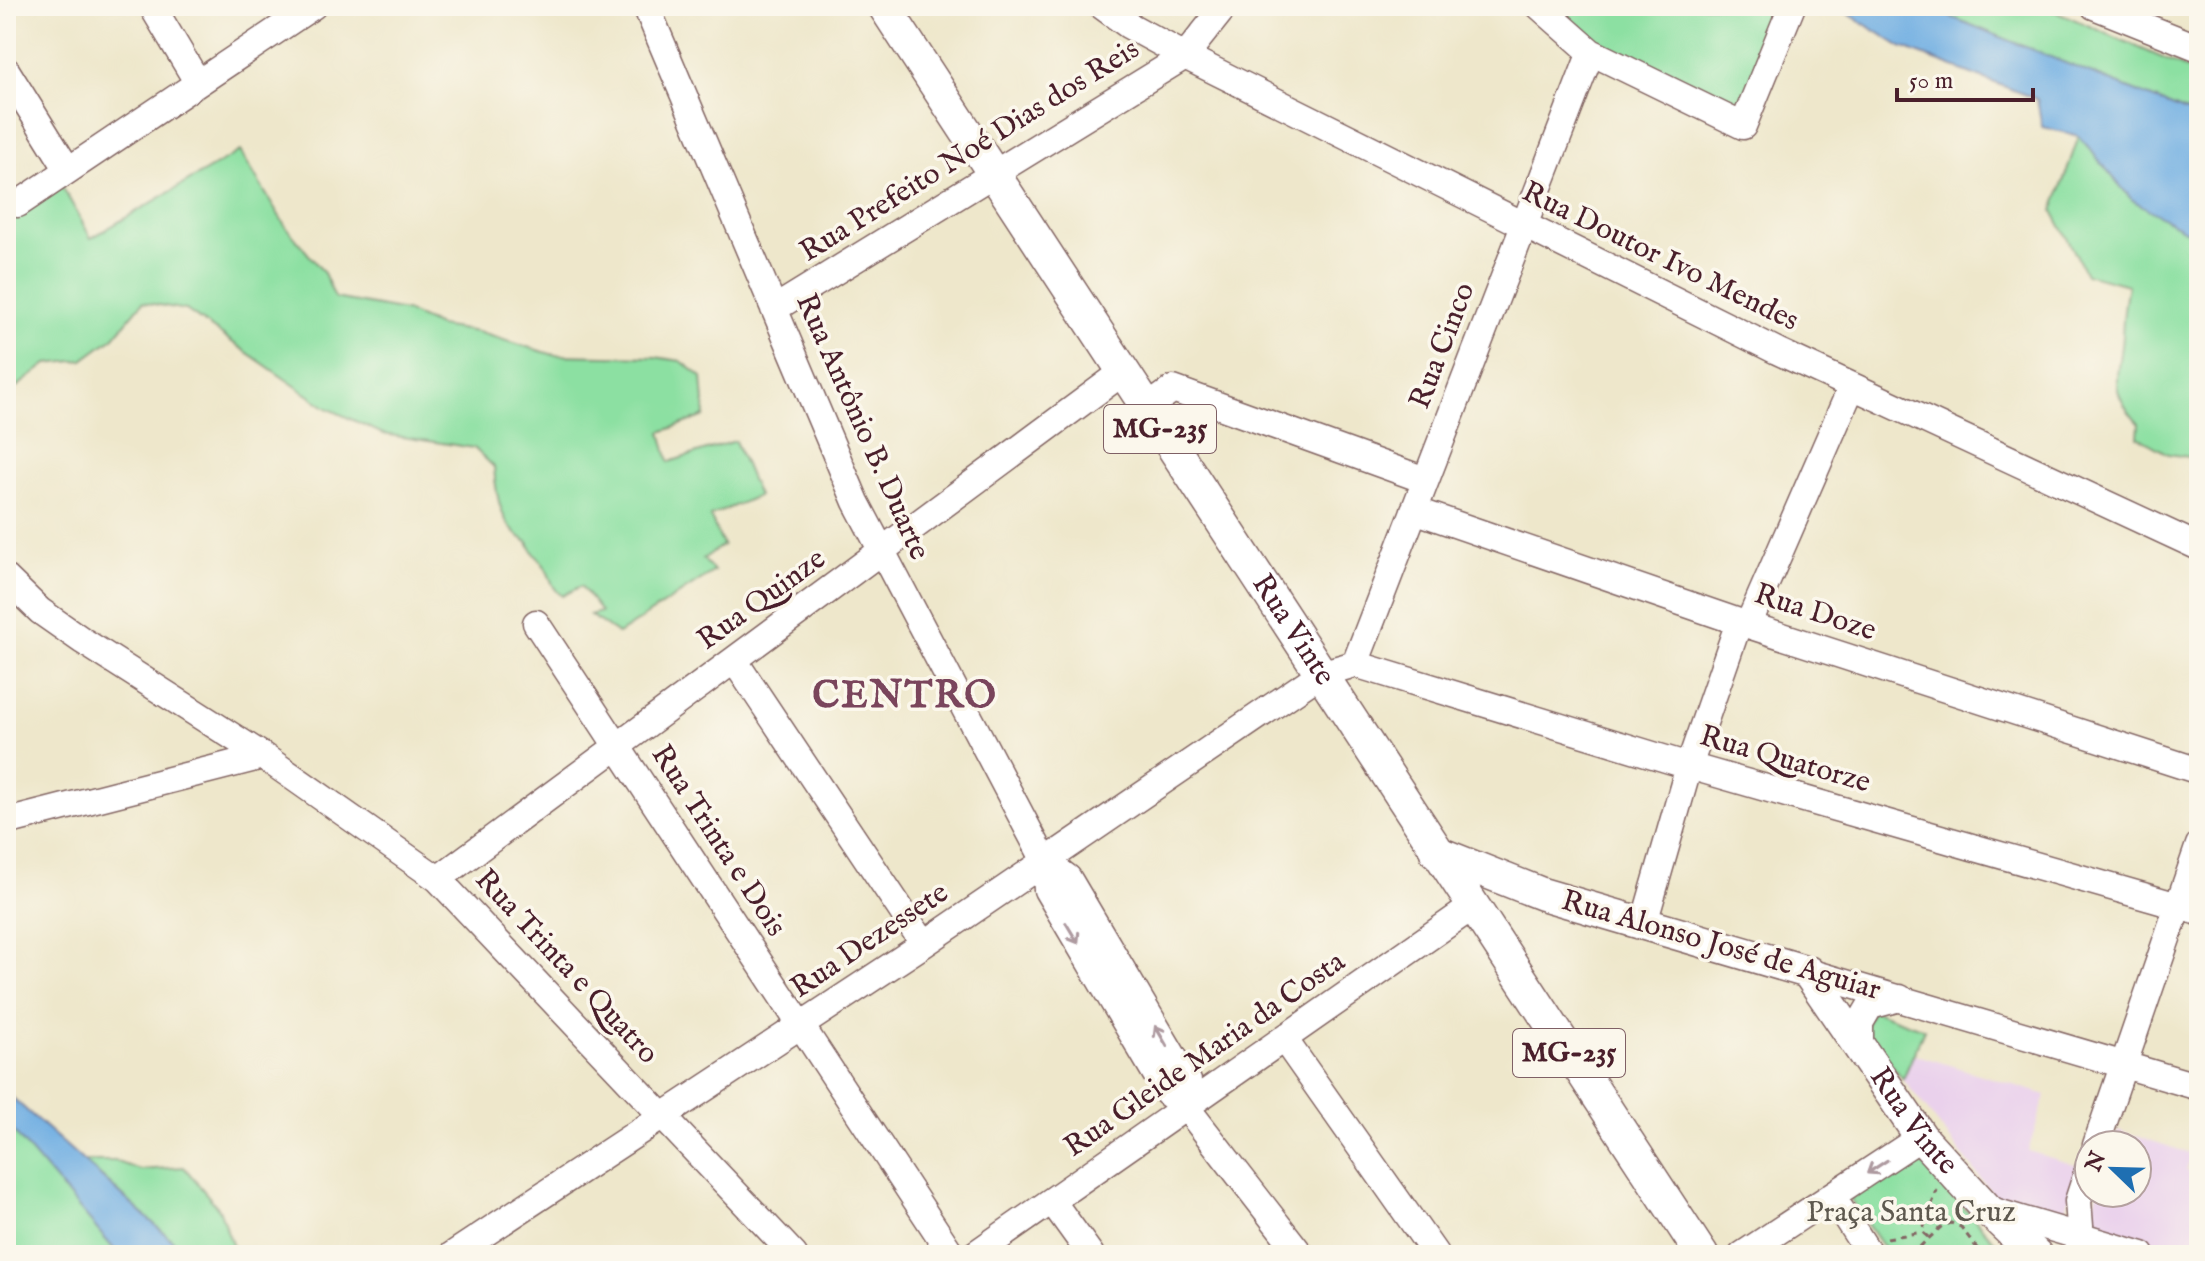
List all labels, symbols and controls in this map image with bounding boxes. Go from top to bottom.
street label: Rua Prefeito Noé Dias dos Reis [793,31,1147,271]
scale bar [1897,52,2033,102]
text: 50 m [1909,66,1953,97]
street label: Rua Doutor Ivo Mendes [1515,173,1805,341]
street label: Rua Cinco [1402,278,1484,414]
street label: Rua Antônio B. Duarte [786,288,938,566]
road number: MG-235 [1104,405,1216,453]
street label: Rua Quinze [690,541,834,659]
street label: Rua Vinte [1242,567,1343,693]
street label: Rua Doze [1749,576,1881,650]
district label: CENTRO [812,673,998,721]
street label: Rua Quatorze [1695,718,1875,802]
street label: Rua Trinta e Dois [642,738,794,944]
street label: Rua Trinta e Quatro [466,862,666,1072]
street label: Rua Dezessete [784,874,956,1008]
street label: Rua Alonso José de Aguiar [1557,882,1885,1010]
one-way arrow [1064,921,1080,944]
street label: Rua Gleide Maria da Costa [1057,944,1353,1166]
one-way arrow [1153,1025,1169,1048]
road number: MG-235 [1513,1029,1625,1077]
street label: Rua Vinte [1860,1060,1966,1183]
north arrow [2073,1129,2153,1209]
text: N [2079,1148,2113,1177]
one-way arrow [1866,1158,1888,1175]
park label: Praça Santa Cruz [1806,1194,2016,1232]

